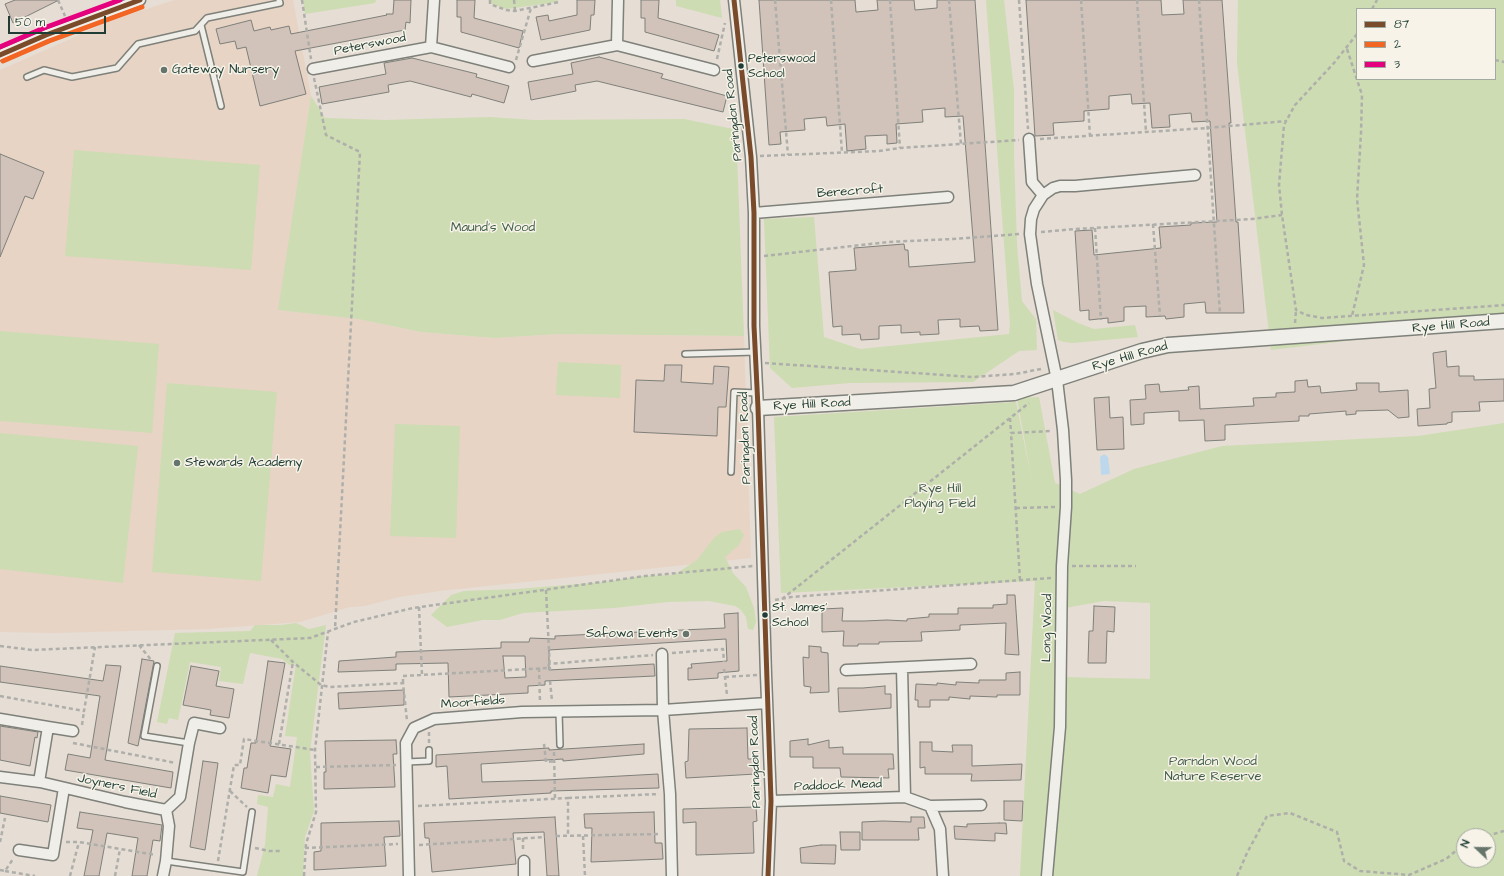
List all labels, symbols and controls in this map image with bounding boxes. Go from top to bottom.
scale bar [10,8,108,34]
legend [1356,8,1496,80]
text: 50 m [15,14,45,31]
text: 87 [1394,16,1409,33]
street label: Peterswood [333,30,407,60]
text: 2 [1394,36,1401,53]
place label: Peterswood School [748,52,815,80]
text: 3 [1394,56,1400,73]
marker: Peterswood School [736,61,746,71]
place label: Gateway Nursery [172,62,279,78]
marker: Gateway Nursery [159,65,169,75]
street label: Paringdon Road [721,68,747,162]
street label: Berecroft [816,182,884,202]
park label: Maund's Wood [451,220,535,236]
street label: Rye Hill Road [1412,315,1490,337]
street label: Rye Hill Road [1091,339,1169,375]
street label: Paringdon Road [737,391,755,485]
street label: Rye Hill Road [773,395,851,415]
place label: Stewards Academy [185,455,302,471]
marker: Stewards Academy [172,458,182,468]
park label: Rye Hill Playing Field [904,481,976,512]
street label: Long Wood [1040,594,1056,662]
place label: St. James' School [772,601,827,629]
marker: St. James' School [760,610,770,620]
place label: Safowa Events [586,626,678,642]
marker: Safowa Events [681,629,691,639]
street label: Moorfields [440,693,506,713]
street label: Paringdon Road [747,715,765,809]
park label: Parndon Wood Nature Reserve [1165,754,1261,785]
street label: Joyners Field [76,771,158,803]
street label: Paddock Mead [794,777,882,795]
north arrow [1456,828,1496,868]
text: N [1457,838,1474,850]

